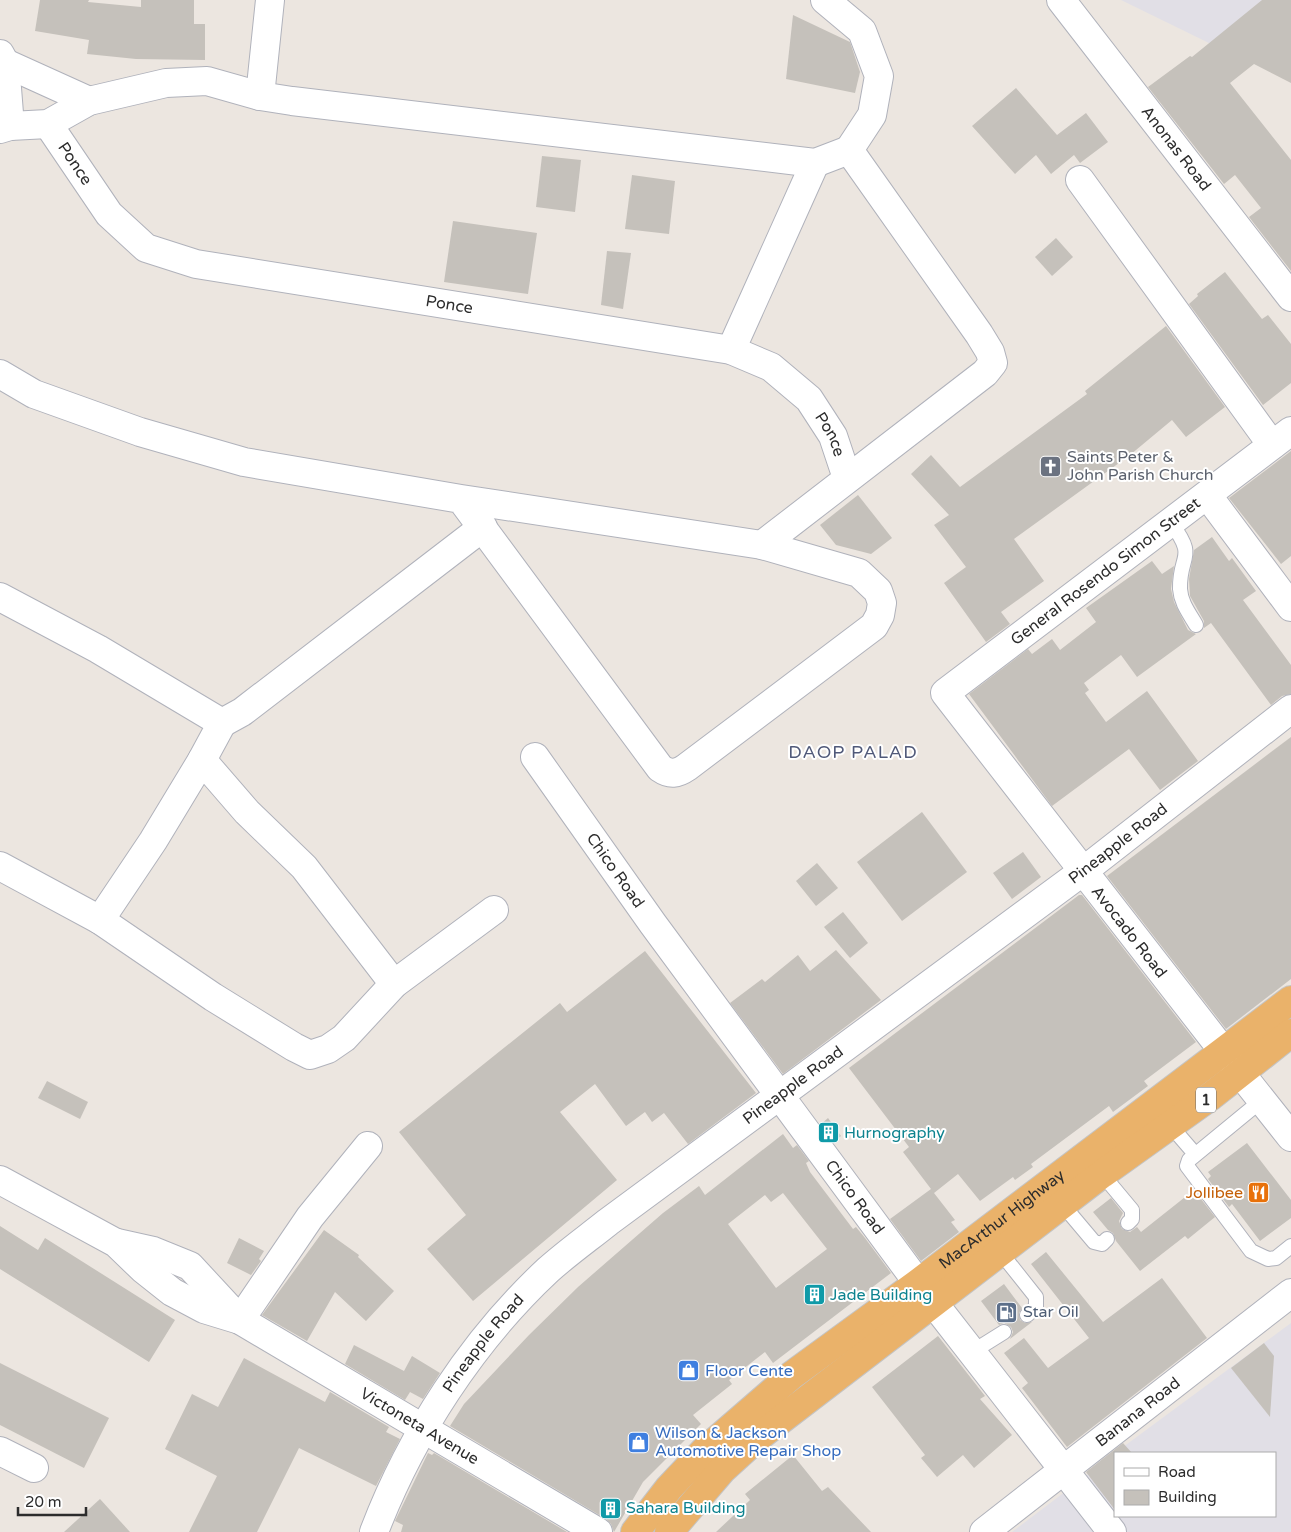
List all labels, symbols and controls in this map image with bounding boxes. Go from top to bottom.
street label: Anonas Road [1137,102,1215,195]
street label: Ponce [53,138,97,189]
street label: Ponce [424,291,474,318]
street label: Ponce [810,408,849,459]
place label: Saints Peter & John Parish Church [1067,447,1214,485]
church icon: Saints Peter & John Parish Church [1039,454,1063,478]
street label: General Rosendo Simon Street [1007,493,1204,650]
district label: DAOP PALAD [788,741,918,763]
street label: Pineapple Road [1065,799,1172,888]
street label: Chico Road [582,829,649,912]
street label: Avocado Road [1087,882,1171,982]
street label: Pineapple Road [739,1042,847,1129]
road number: 1 [1196,1088,1216,1112]
building icon: Hurnography [816,1121,840,1145]
place label: Hurnography [844,1123,945,1143]
street label: Chico Road [821,1156,889,1238]
street label: MacArthur Highway [935,1165,1069,1273]
restaurant icon: Jollibee [1247,1181,1271,1205]
place label: Jollibee [1186,1183,1243,1203]
building icon: Jade Building [802,1283,826,1307]
place label: Jade Building [830,1285,932,1305]
street label: Pineapple Road [438,1290,528,1396]
fuel station icon: Star Oil [995,1300,1019,1324]
place label: Star Oil [1023,1302,1079,1322]
shop icon: Floor Cente [677,1359,701,1383]
place label: Floor Cente [705,1361,793,1381]
street label: Banana Road [1091,1373,1184,1451]
street label: Victoneta Avenue [356,1383,483,1469]
place label: Wilson & Jackson Automotive Repair Shop [655,1423,841,1461]
shop icon: Wilson & Jackson Automotive Repair Shop [627,1430,651,1454]
legend [1114,1452,1276,1517]
text: Road [1158,1463,1196,1481]
scale bar [18,1484,85,1516]
text: Building [1158,1488,1217,1506]
text: 20 m [25,1493,62,1511]
building icon: Sahara Building [598,1496,622,1520]
place label: Sahara Building [626,1498,745,1518]

